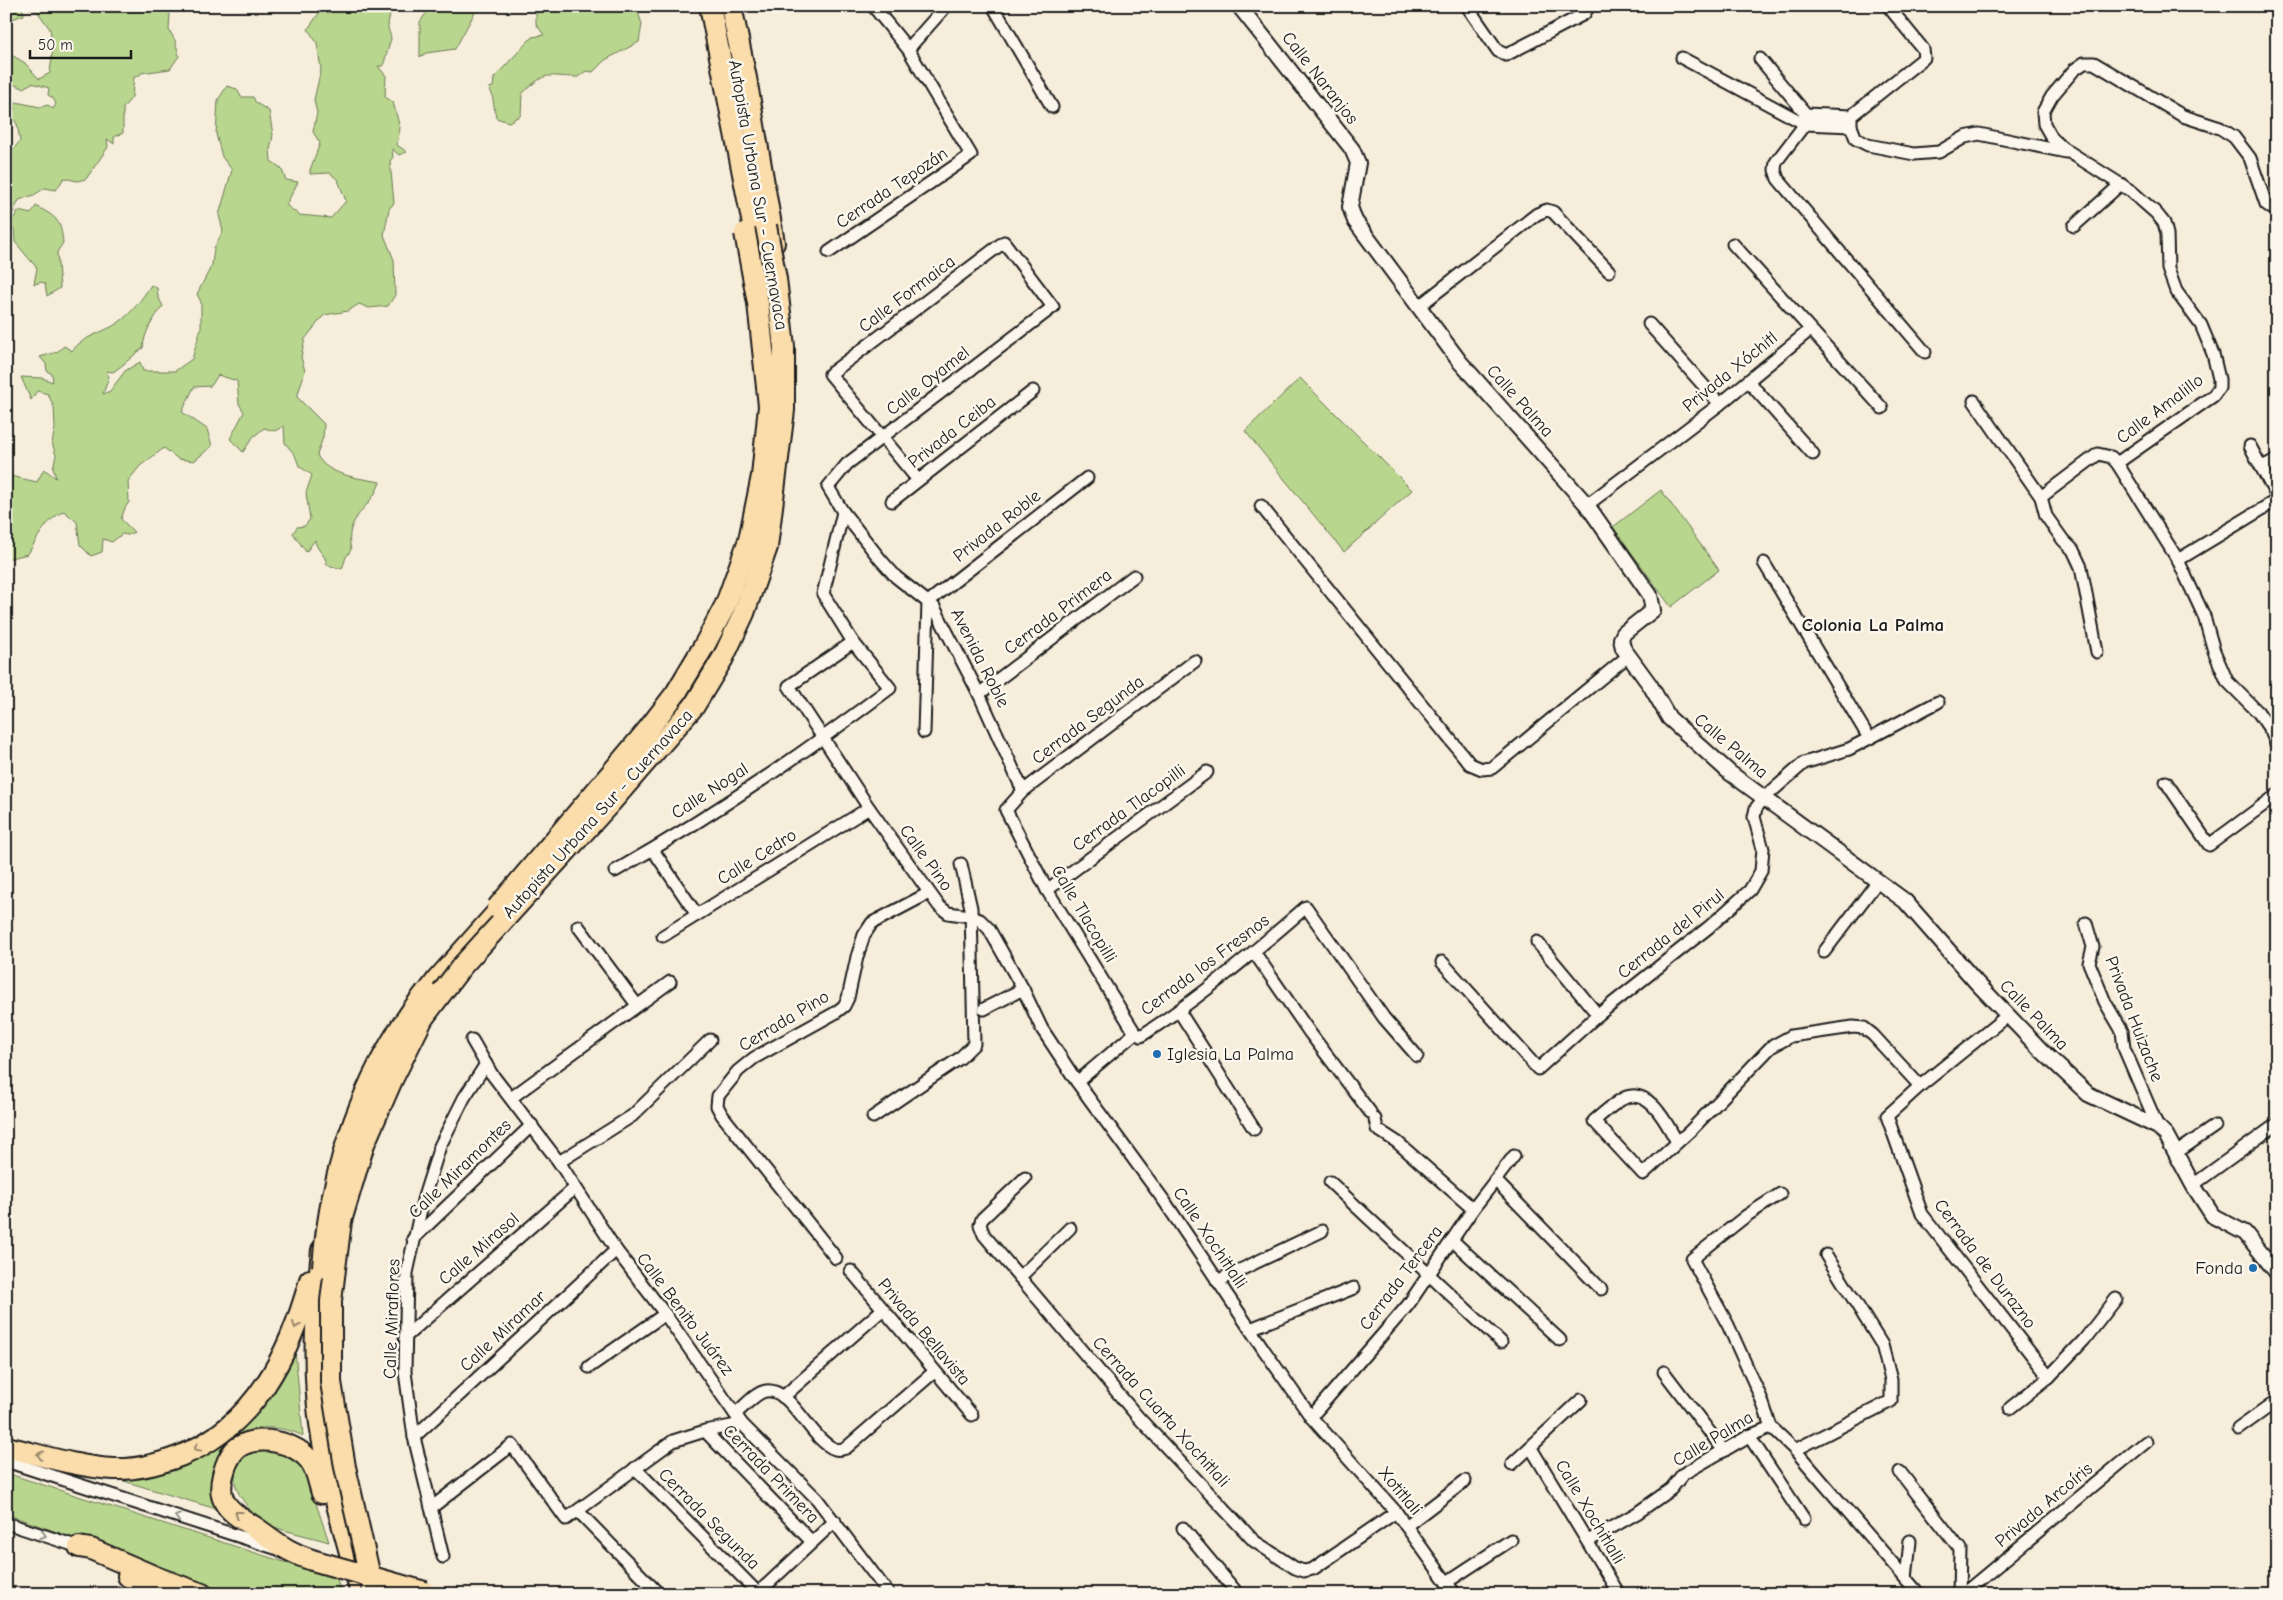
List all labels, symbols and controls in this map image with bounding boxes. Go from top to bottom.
scale bar [30,28,131,60]
street label: Calle Naranjos [1277,28,1363,128]
text: 50 m [38,36,73,54]
street label: Autopista Urbana Sur - Cuernavaca [724,58,792,332]
street label: Cerrada Tepozán [832,143,952,233]
street label: Calle Formaica [855,251,959,337]
street label: Privada Xóchitl [1678,327,1782,417]
street label: Calle Oyamel [882,342,974,420]
street label: Calle Palma [1482,361,1558,441]
street label: Calle Amalillo [2112,370,2208,448]
street label: Privada Ceiba [904,391,1000,473]
street label: Privada Roble [949,485,1045,567]
street label: Cerrada Primera [1000,565,1116,659]
street label: Avenida Roble [946,605,1014,711]
district label: Colonia La Palma [1802,614,1944,636]
street label: Cerrada Segunda [1028,671,1148,769]
street label: Autopista Urbana Sur - Cuernavaca [498,705,698,923]
street label: Calle Palma [1690,709,1772,783]
street label: Calle Nogal [668,758,752,824]
street label: Cerrada Tlacopilli [1068,760,1190,856]
street label: Calle Pino [895,821,957,895]
street label: Calle Cedro [714,824,800,890]
street label: Calle Tlacopilli [1047,862,1121,966]
street label: Cerrada del Pirul [1613,885,1729,983]
street label: Cerrada los Fresnos [1137,910,1273,1020]
street label: Privada Huizache [2100,953,2168,1085]
street label: Calle Palma [1995,975,2073,1055]
street label: Cerrada Pino [735,986,833,1056]
place label: Iglesia La Palma [1167,1044,1294,1065]
marker: Iglesia La Palma [1151,1048,1163,1060]
street label: Calle Miramontes [405,1115,515,1223]
street label: Calle Xochitlalli [1168,1183,1252,1293]
street label: Cerrada de Durazno [1929,1195,2041,1333]
street label: Calle Mirasol [435,1208,523,1290]
street label: Cerrada Tercera [1355,1222,1447,1334]
street label: Calle Benito Juárez [632,1249,738,1380]
place label: Fonda [2195,1258,2243,1279]
street label: Calle Miraflores [379,1259,405,1379]
marker: Fonda [2247,1262,2259,1274]
street label: Privada Bellavista [873,1274,975,1390]
street label: Calle Miramar [456,1285,551,1376]
one-way arrow [292,1320,302,1328]
street label: Cerrada Cuarta Xochitlali [1088,1332,1234,1492]
street label: Calle Palma [1669,1407,1757,1471]
street label: Cerrada Primera [718,1420,824,1528]
one-way arrow [193,1442,202,1452]
one-way arrow [35,1450,44,1461]
street label: Calle Xochitlalli [1551,1456,1629,1568]
street label: Privada Arcoíris [1991,1458,2097,1552]
street label: Xotitlali [1374,1462,1426,1520]
street label: Cerrada Segunda [654,1464,764,1574]
one-way arrow [175,1512,183,1522]
one-way arrow [235,1512,244,1520]
one-way arrow [38,1529,46,1539]

